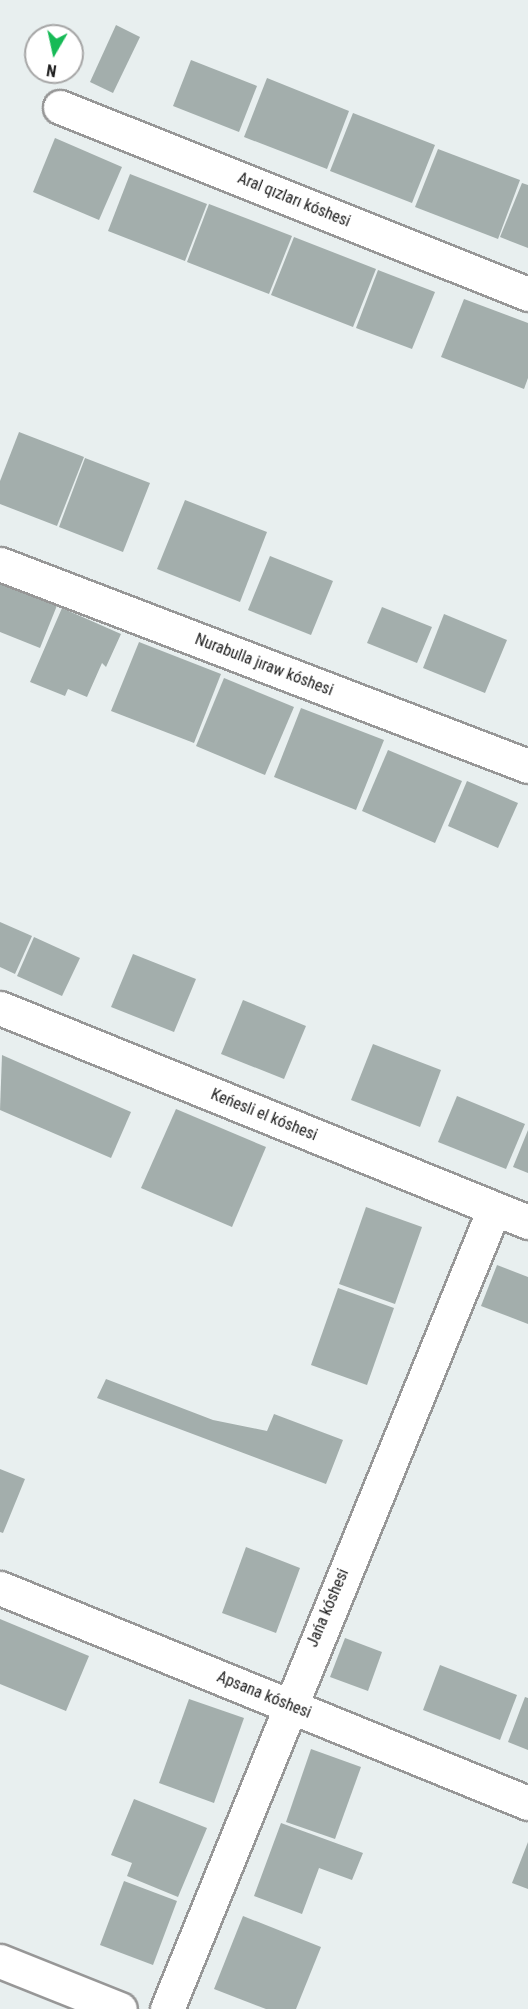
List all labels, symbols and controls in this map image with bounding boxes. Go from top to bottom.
north arrow [24,24,84,84]
text: N [45,60,58,80]
street label: Aral qızları kóshesi [235,169,353,231]
street label: Nurabulla jıraw kóshesi [192,630,336,700]
street label: Keńesli el kóshesi [208,1085,320,1145]
street label: Jańa kóshesi [303,1566,353,1650]
street label: Apsana kóshesi [214,1667,314,1723]

